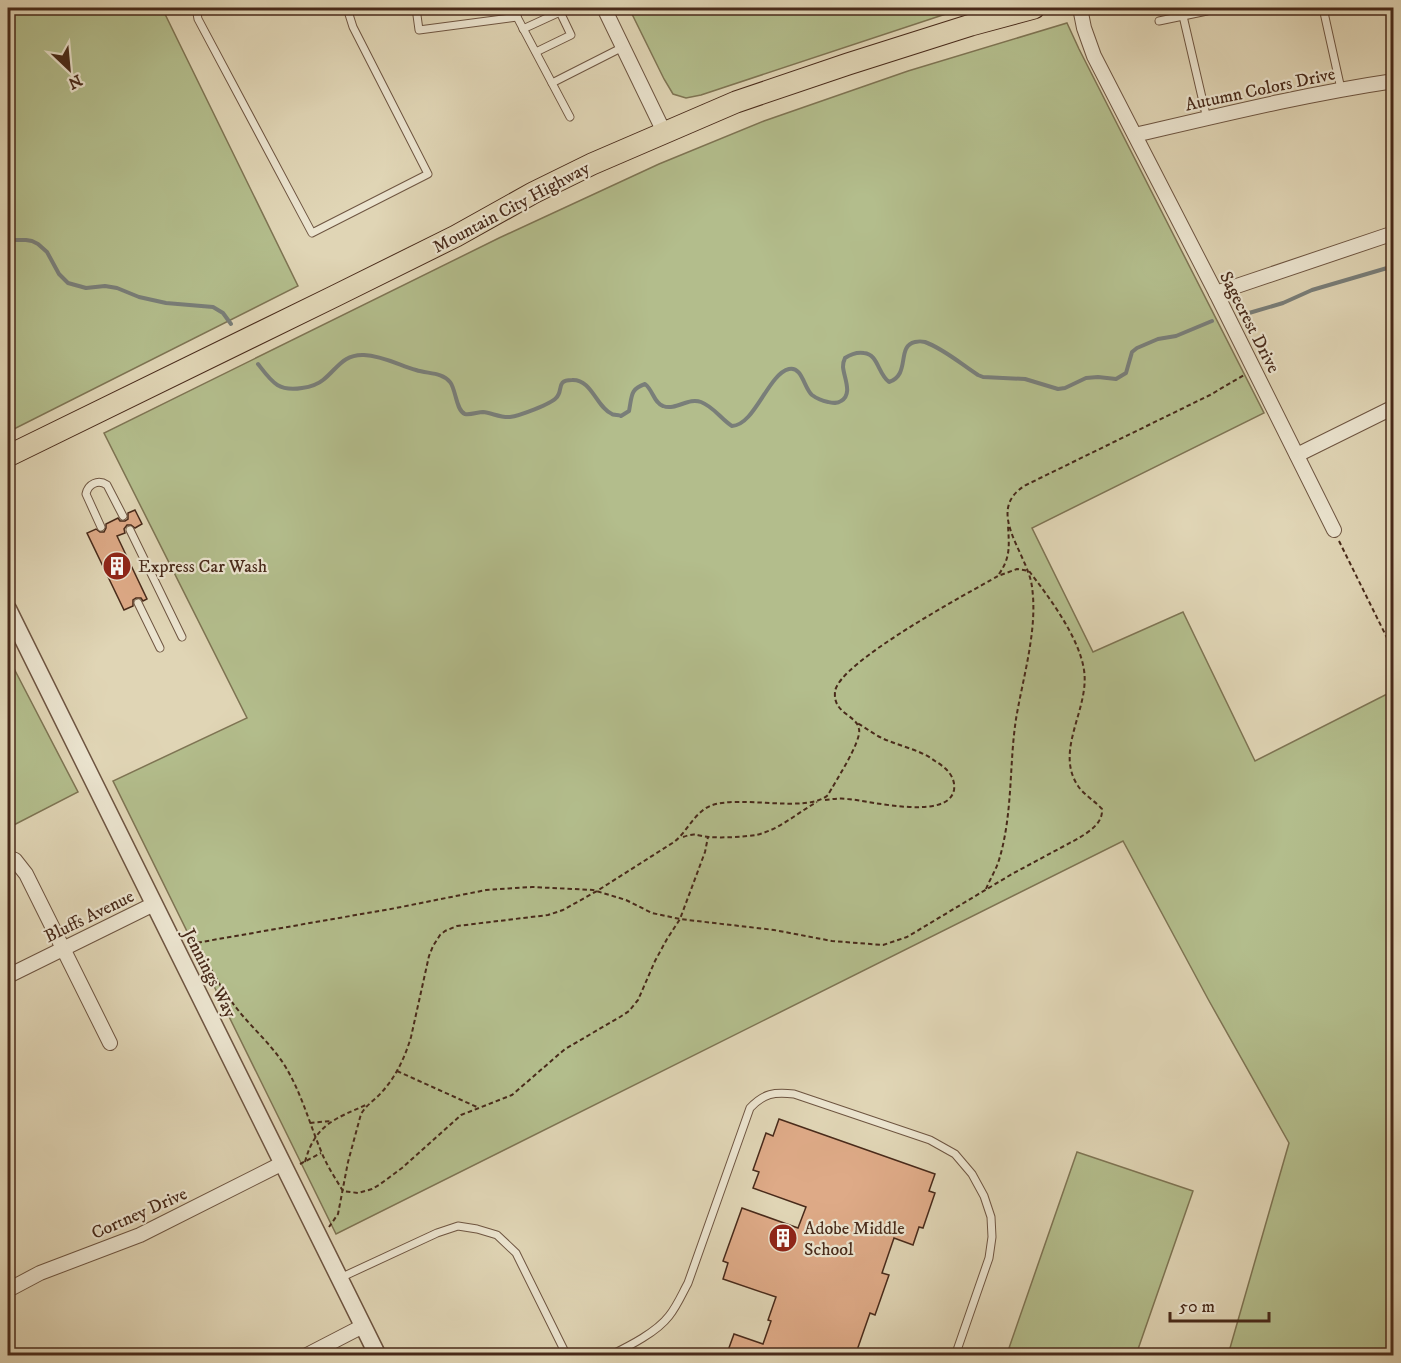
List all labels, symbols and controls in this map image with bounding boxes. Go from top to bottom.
north arrow [39,39,99,99]
street label: Autumn Colors Drive [1183,63,1337,117]
text: N [65,70,85,93]
street label: Mountain City Highway [429,157,594,259]
street label: Sagecrest Drive [1214,268,1284,377]
building icon: Express Car Wash [101,550,133,582]
place label: Express Car Wash [138,556,268,578]
street label: Bluffs Avenue [41,886,138,948]
street label: Jennings Way [176,923,241,1022]
street label: Cortney Drive [88,1183,191,1245]
place label: Adobe Middle School [804,1218,905,1261]
building icon: Adobe Middle School [767,1222,799,1254]
scale bar [1170,1285,1269,1323]
text: 50 m [1179,1296,1215,1318]

